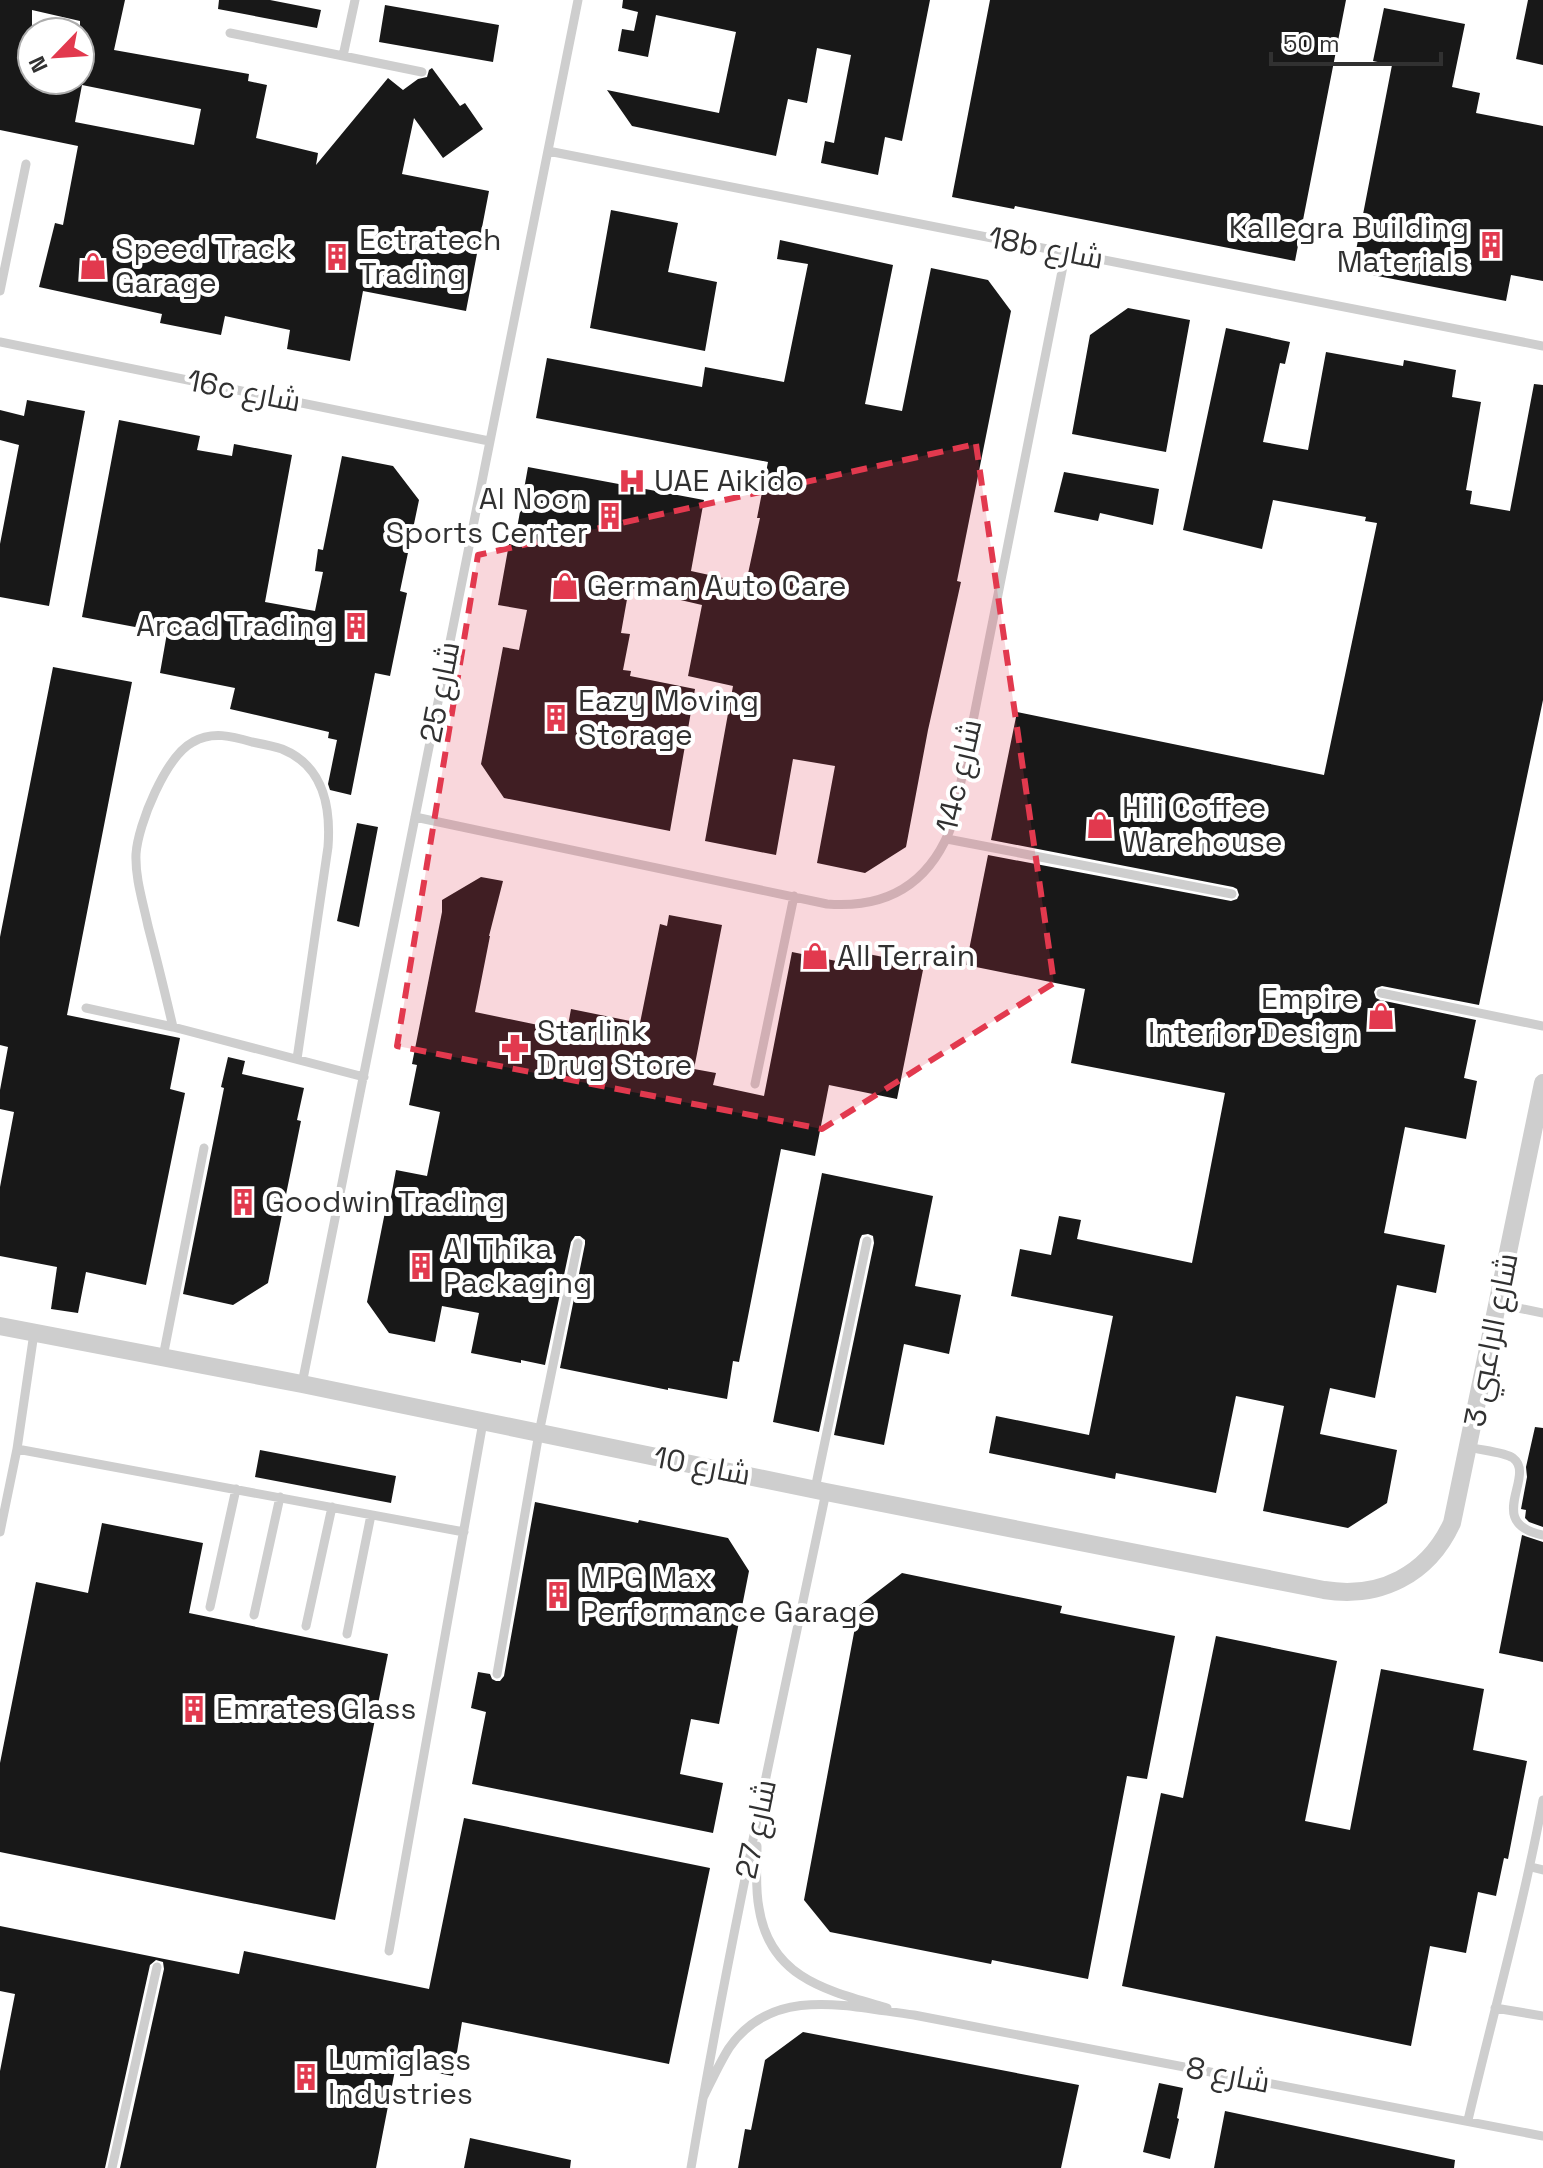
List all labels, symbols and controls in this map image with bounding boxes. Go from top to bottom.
north arrow [16,16,96,96]
scale bar [1271,16,1441,66]
text: 50 m [1283,28,1340,59]
text: N [22,52,54,77]
place label: Kallegra Building Materials [1229,208,1469,281]
street label: 18b شارع [985,217,1107,279]
place label: Ectratech Trading [359,220,502,293]
place label: Speed Track Garage [115,229,292,302]
building icon: Kallegra Building Materials [1476,230,1506,260]
building icon: Ectratech Trading [322,242,352,272]
shop icon: Speed Track Garage [78,251,108,281]
street label: 16c شارع [184,360,304,422]
place label: UAE Aikido [654,461,804,500]
hospital icon: UAE Aikido [617,466,647,496]
place label: Al Noon Sports Center [386,479,588,552]
building icon: Al Noon Sports Center [595,501,625,531]
place label: German Auto Care [587,566,846,605]
shop icon: German Auto Care [550,571,580,601]
place label: Arcad Trading [136,606,334,645]
building icon: Arcad Trading [341,611,371,641]
street label: شارع 25 [411,638,469,746]
place label: Eazy Moving Storage [578,681,759,754]
building icon: Eazy Moving Storage [541,703,571,733]
street label: 14c شارع [927,715,991,837]
place label: Hili Coffee Warehouse [1122,788,1283,861]
shop icon: Hili Coffee Warehouse [1085,810,1115,840]
place label: All Terrain [837,936,975,975]
shop icon: All Terrain [800,941,830,971]
place label: Empire Interior Design [1148,979,1359,1052]
shop icon: Empire Interior Design [1366,1001,1396,1031]
place label: Starlink Drug Store [537,1011,692,1084]
pharmacy icon: Starlink Drug Store [500,1033,530,1063]
place label: Goodwin Trading [265,1182,505,1221]
building icon: Goodwin Trading [228,1187,258,1217]
place label: Al Thika Packaging [443,1229,592,1302]
street label: شارع الراعبي 3 [1455,1250,1530,1431]
building icon: Al Thika Packaging [406,1251,436,1281]
street label: شارع 10 [650,1437,754,1495]
place label: MPG Max Performance Garage [580,1558,876,1631]
building icon: MPG Max Performance Garage [543,1580,573,1610]
place label: Emrates Glass [216,1689,416,1728]
building icon: Emrates Glass [179,1694,209,1724]
street label: شارع 27 [726,1776,786,1882]
place label: Lumiglass Industries [328,2040,473,2113]
street label: شارع 8 [1183,2047,1273,2103]
building icon: Lumiglass Industries [291,2062,321,2092]

